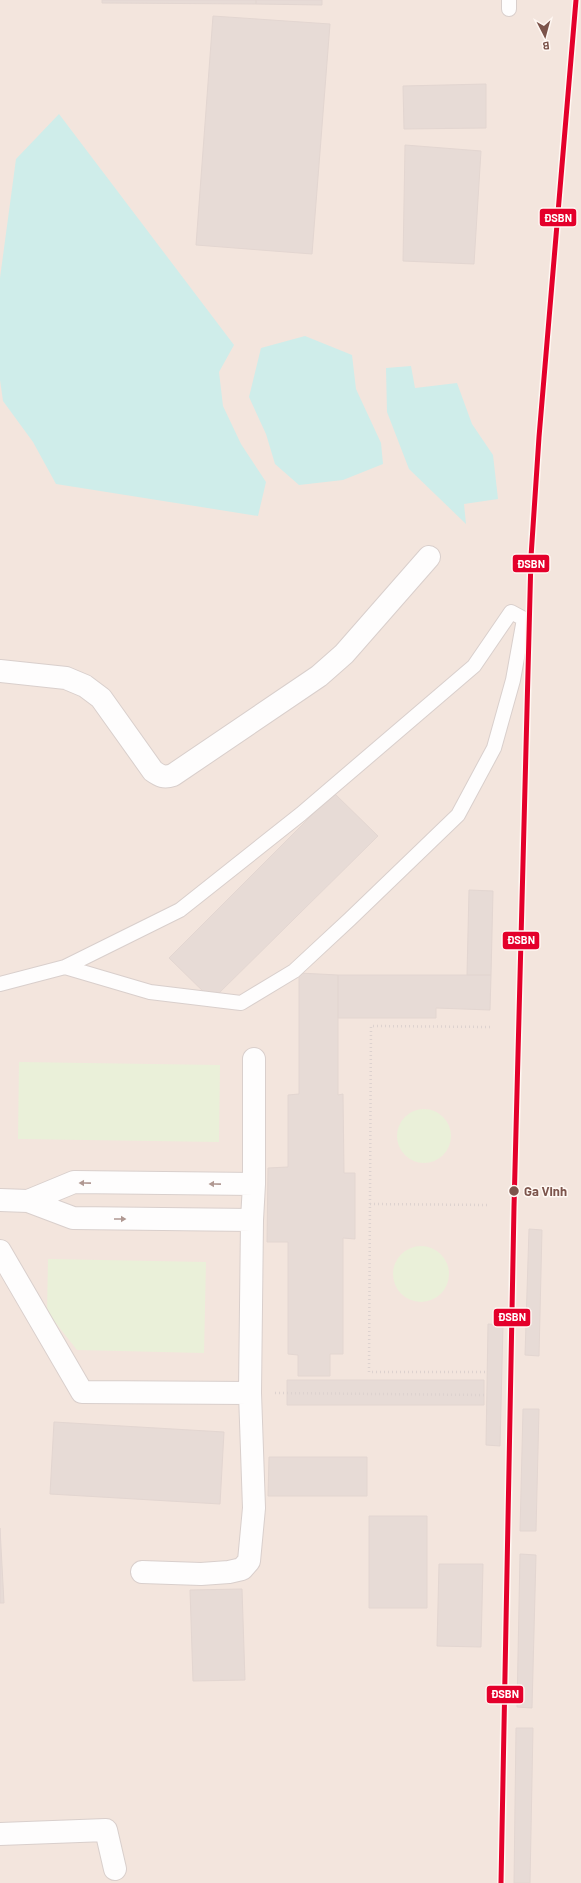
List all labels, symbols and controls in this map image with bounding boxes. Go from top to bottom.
north arrow [525,16,565,56]
text: B [542,40,550,53]
line badge: ĐSBN [539,208,577,227]
text: ĐSBN [544,211,572,224]
line badge: ĐSBN [512,554,550,573]
text: ĐSBN [517,557,545,570]
line badge: ĐSBN [502,931,540,950]
text: ĐSBN [507,933,535,946]
one-way arrow [79,1179,91,1186]
one-way arrow [208,1181,221,1187]
place label: Ga Vinh [524,1183,567,1199]
marker: Ga Vinh [507,1184,521,1198]
one-way arrow [114,1216,127,1222]
line badge: ĐSBN [493,1308,531,1327]
text: ĐSBN [498,1310,526,1323]
line badge: ĐSBN [486,1685,524,1704]
text: ĐSBN [491,1687,519,1700]

